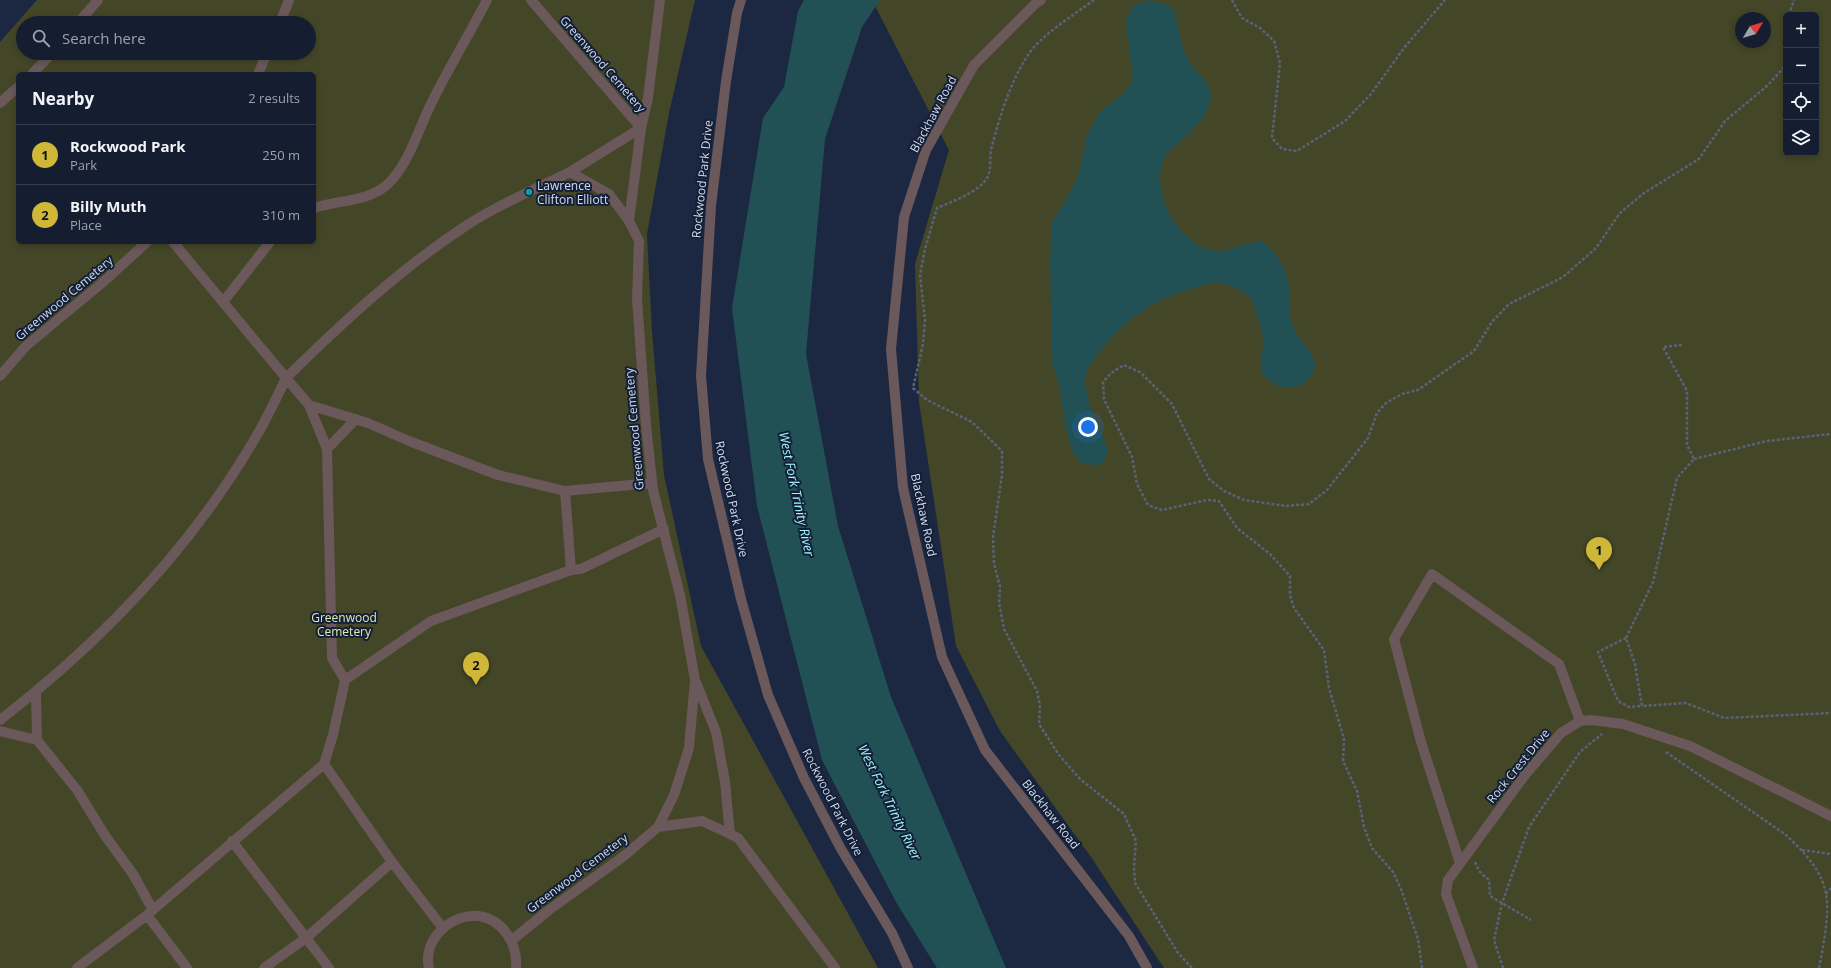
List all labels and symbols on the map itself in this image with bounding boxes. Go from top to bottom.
street label: Greenwood Cemetery [556,12,650,117]
north arrow [1735,12,1771,48]
street label: Blackhaw Road [906,73,960,155]
street label: Rockwood Park Drive [687,119,717,239]
place label: Lawrence Clifton Elliott [537,177,608,208]
marker: Lawrence Clifton Elliott [524,187,534,197]
street label: Greenwood Cemetery [12,251,117,344]
street label: Greenwood Cemetery [620,366,648,491]
your location [1078,417,1098,437]
water label: West Fork Trinity River [775,430,819,559]
street label: Rockwood Park Drive [711,439,753,559]
street label: Blackhaw Road [907,472,941,558]
pin: 1 [1586,537,1612,570]
park label: Greenwood Cemetery [311,609,377,640]
pin: 2 [463,652,489,685]
street label: Rock Crest Drive [1483,725,1554,807]
water label: West Fork Trinity River [854,741,926,864]
street label: Rockwood Park Drive [799,745,868,859]
street label: Blackhaw Road [1018,775,1084,853]
street label: Greenwood Cemetery [523,829,632,917]

